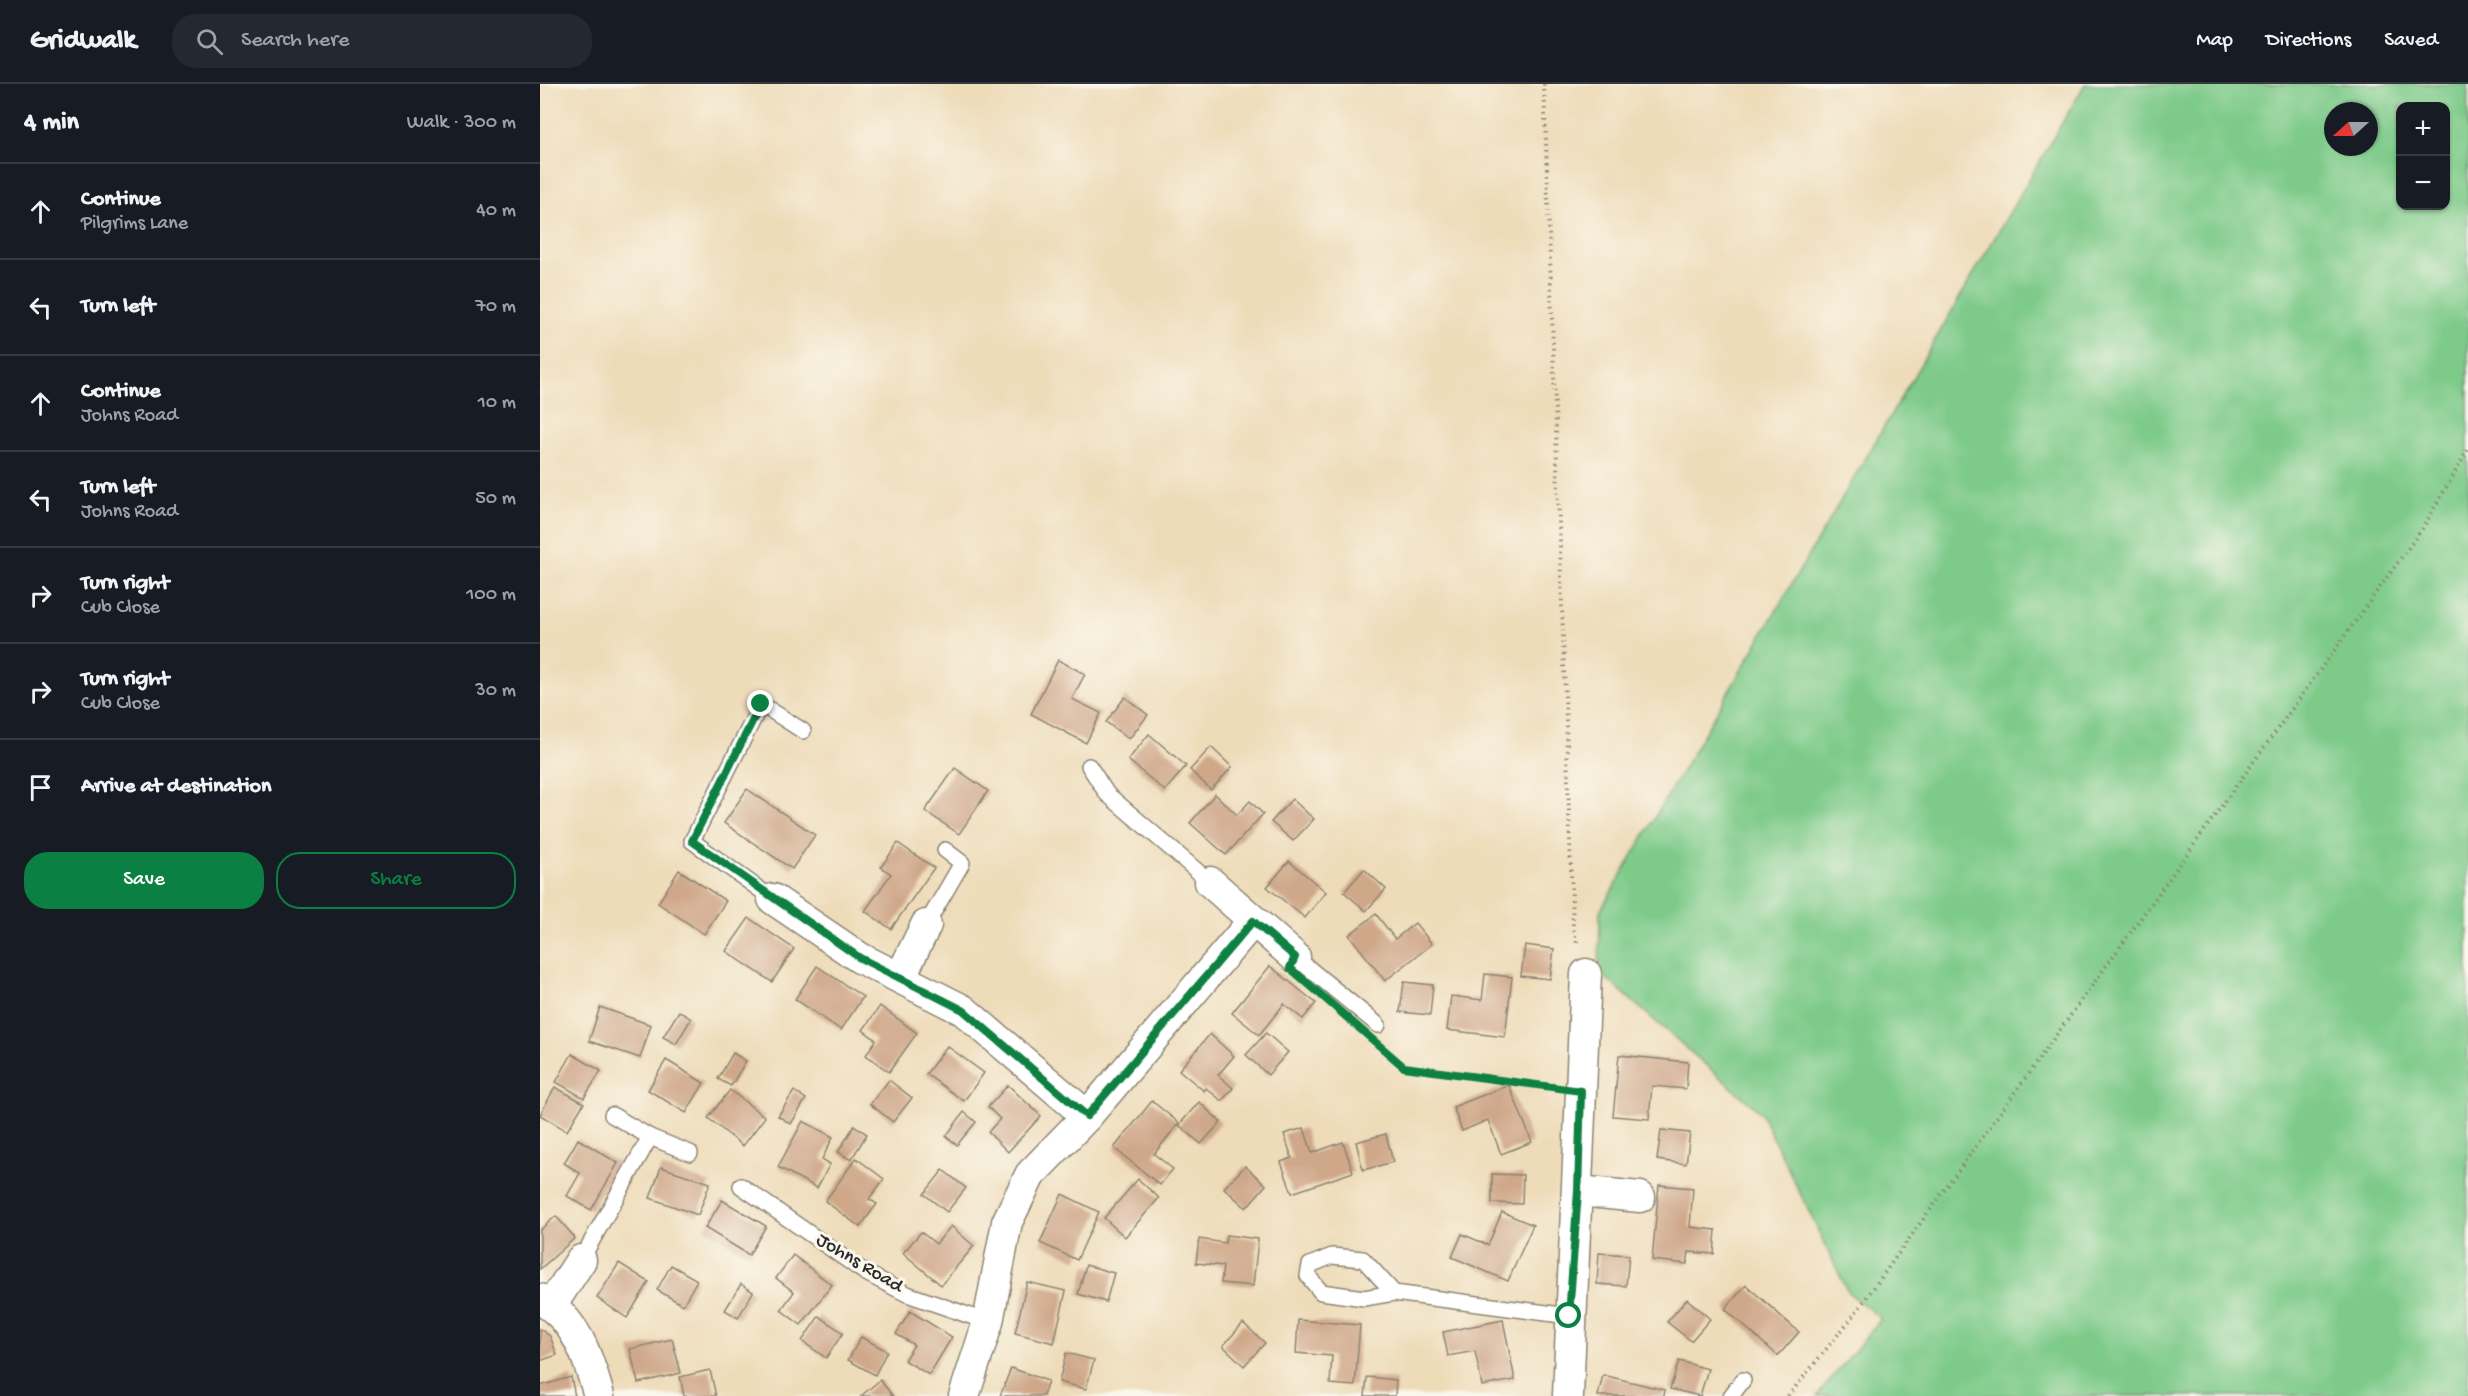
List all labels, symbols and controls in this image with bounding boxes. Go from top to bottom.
search box [172,14,592,68]
text: Gridwalk [30,25,136,58]
icon: search [193,25,226,58]
text: Search here [241,28,349,54]
text: Map [2196,29,2233,54]
text: Directions [2266,29,2351,54]
text: Saved [2384,29,2438,54]
north arrow [2324,102,2378,156]
map controls [2396,102,2450,210]
button: + [2396,102,2450,156]
text: 4 min [24,108,79,139]
text: Walk · 300 m [407,112,516,135]
button: − [2396,156,2450,210]
text: Continue [81,187,161,213]
icon: ahead [24,195,57,228]
text: 40 m [476,200,516,223]
text: Pilgrims Lane [81,213,188,236]
icon: left [24,291,57,324]
text: Turn left [81,294,155,320]
text: 70 m [475,296,516,319]
text: Continue [81,379,161,405]
icon: ahead [24,387,57,420]
text: 10 m [478,392,516,415]
text: Johns Road [81,405,178,428]
text: Turn left [81,475,155,501]
icon: left [24,483,57,516]
text: 50 m [475,488,516,511]
text: Johns Road [81,501,178,524]
text: Turn right [81,571,169,597]
icon: right [24,579,57,612]
text: 100 m [466,584,516,607]
text: Cub Close [81,597,160,620]
text: Turn right [81,667,169,693]
icon: right [24,675,57,708]
text: 30 m [475,680,516,703]
route end [747,690,773,716]
text: Cub Close [81,693,160,716]
icon: arrive [24,771,57,804]
text: Arrive at destination [81,774,271,800]
button: Save [24,852,264,909]
button: Share [276,852,516,909]
street label: Johns Road [811,1229,908,1300]
route start [1555,1302,1581,1328]

